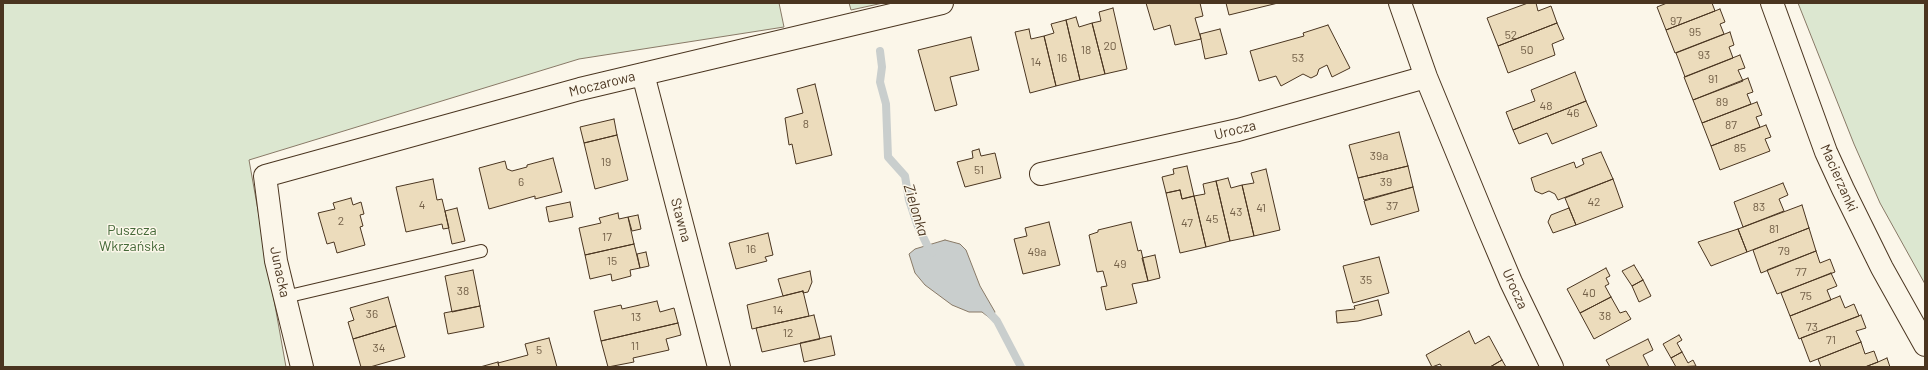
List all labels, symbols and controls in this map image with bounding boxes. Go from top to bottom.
house number: 97 [1670,14,1682,28]
house number: 95 [1689,25,1701,39]
house number: 52 [1505,28,1517,42]
house number: 20 [1103,39,1117,53]
house number: 18 [1081,43,1091,57]
house number: 50 [1521,43,1533,57]
house number: 93 [1698,48,1710,62]
house number: 16 [1057,51,1067,65]
house number: 53 [1292,51,1304,65]
house number: 14 [1031,55,1041,69]
street label: Moczarowa [567,68,637,100]
house number: 91 [1708,72,1718,86]
house number: 89 [1716,95,1728,109]
house number: 48 [1540,99,1552,113]
house number: 46 [1567,106,1579,120]
house number: 8 [803,117,809,131]
street label: Urocza [1212,117,1258,143]
house number: 87 [1725,118,1737,132]
house number: 85 [1734,141,1746,155]
street label: Macierzanki [1817,142,1861,214]
house number: 39a [1370,149,1388,163]
house number: 19 [601,155,611,169]
house number: 51 [974,163,984,177]
house number: 6 [518,175,524,189]
house number: 39 [1380,175,1392,189]
water label: Zielonka [900,182,932,238]
house number: 42 [1587,195,1601,209]
street label: Stawna [667,196,695,244]
house number: 4 [419,198,425,212]
house number: 37 [1386,199,1398,213]
house number: 83 [1753,200,1765,214]
house number: 41 [1256,201,1266,215]
house number: 43 [1230,205,1242,219]
house number: 45 [1206,212,1218,226]
house number: 2 [338,214,344,228]
house number: 47 [1181,216,1193,230]
park label: Puszcza Wkrzańska [99,222,165,254]
house number: 81 [1769,222,1779,236]
house number: 17 [602,230,612,244]
house number: 16 [746,242,756,256]
house number: 79 [1778,244,1790,258]
street label: Junacka [266,245,294,299]
house number: 49a [1028,245,1046,259]
house number: 15 [607,254,617,268]
house number: 49 [1114,257,1126,271]
house number: 77 [1795,265,1807,279]
street label: Urocza [1499,266,1531,312]
house number: 35 [1360,273,1372,287]
house number: 38 [457,284,469,298]
house number: 40 [1582,286,1596,300]
house number: 75 [1800,289,1812,303]
house number: 14 [773,303,783,317]
house number: 36 [366,307,378,321]
house number: 38 [1599,309,1611,323]
house number: 13 [631,310,641,324]
house number: 73 [1806,320,1818,334]
house number: 12 [783,326,793,340]
house number: 71 [1826,333,1836,347]
house number: 11 [631,339,639,353]
house number: 34 [373,341,385,355]
house number: 5 [536,343,542,357]

